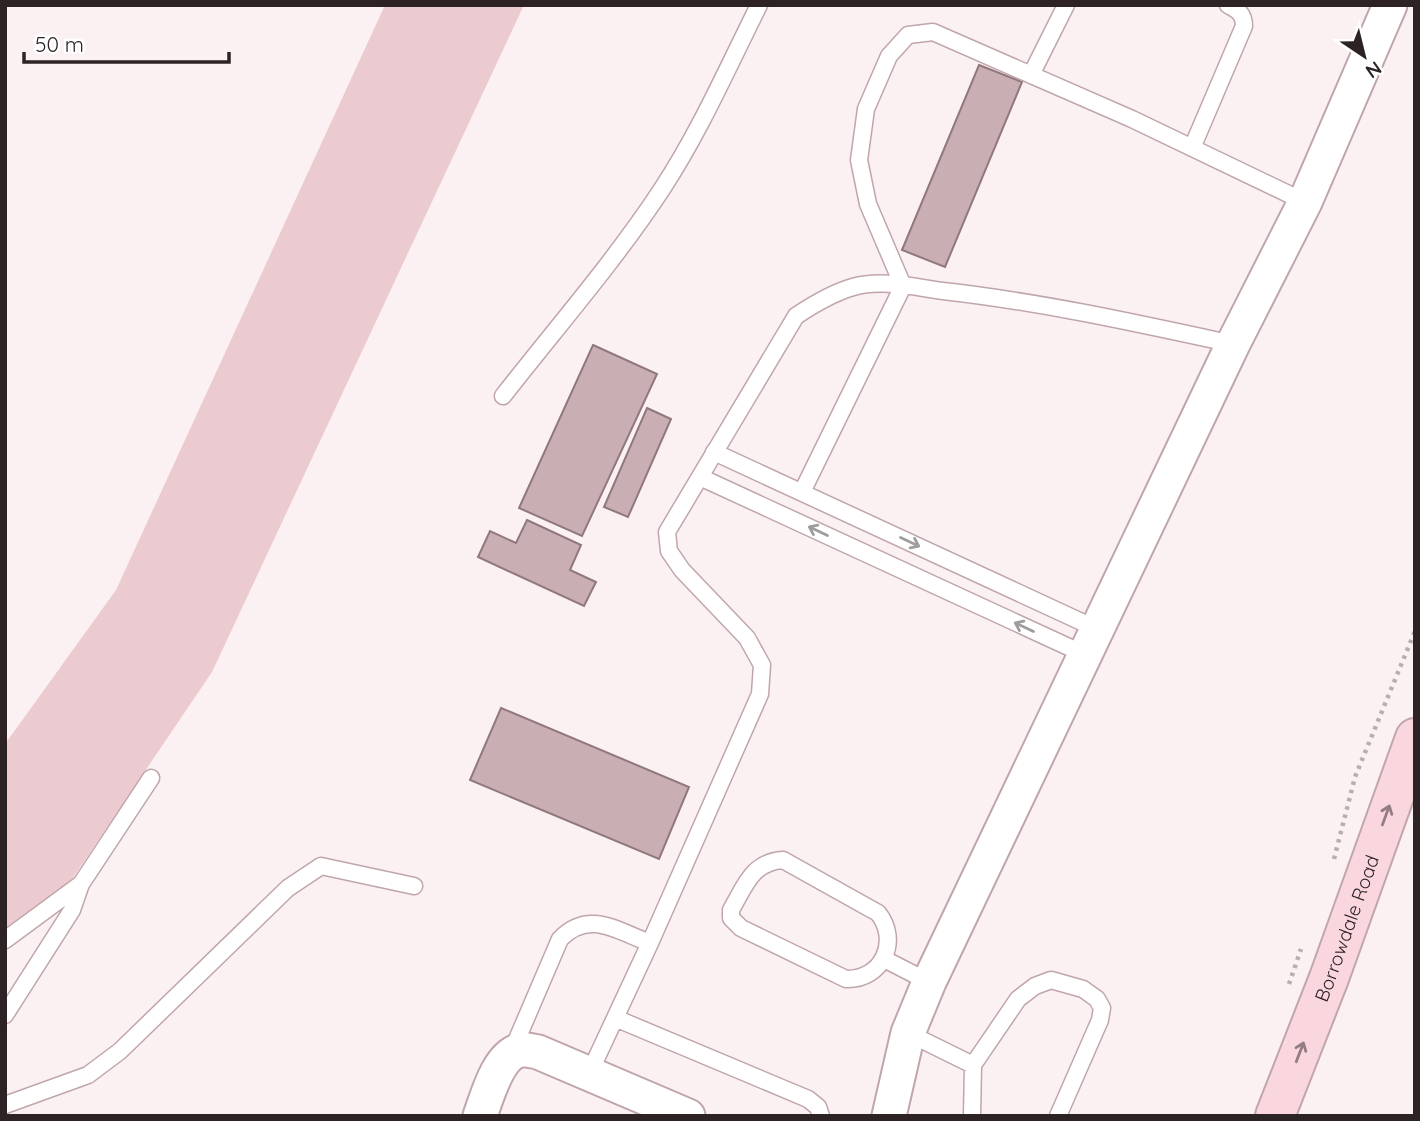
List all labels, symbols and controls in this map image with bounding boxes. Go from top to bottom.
scale bar [24,21,229,65]
north arrow [1329,21,1399,91]
text: 50 m [35,31,84,57]
text: N [1361,56,1386,84]
one-way arrow [808,524,829,538]
one-way arrow [899,536,920,549]
one-way arrow [1014,620,1035,633]
one-way arrow [1381,805,1393,827]
street label: Borrowdale Road [1309,852,1384,1005]
one-way arrow [1294,1042,1307,1064]

